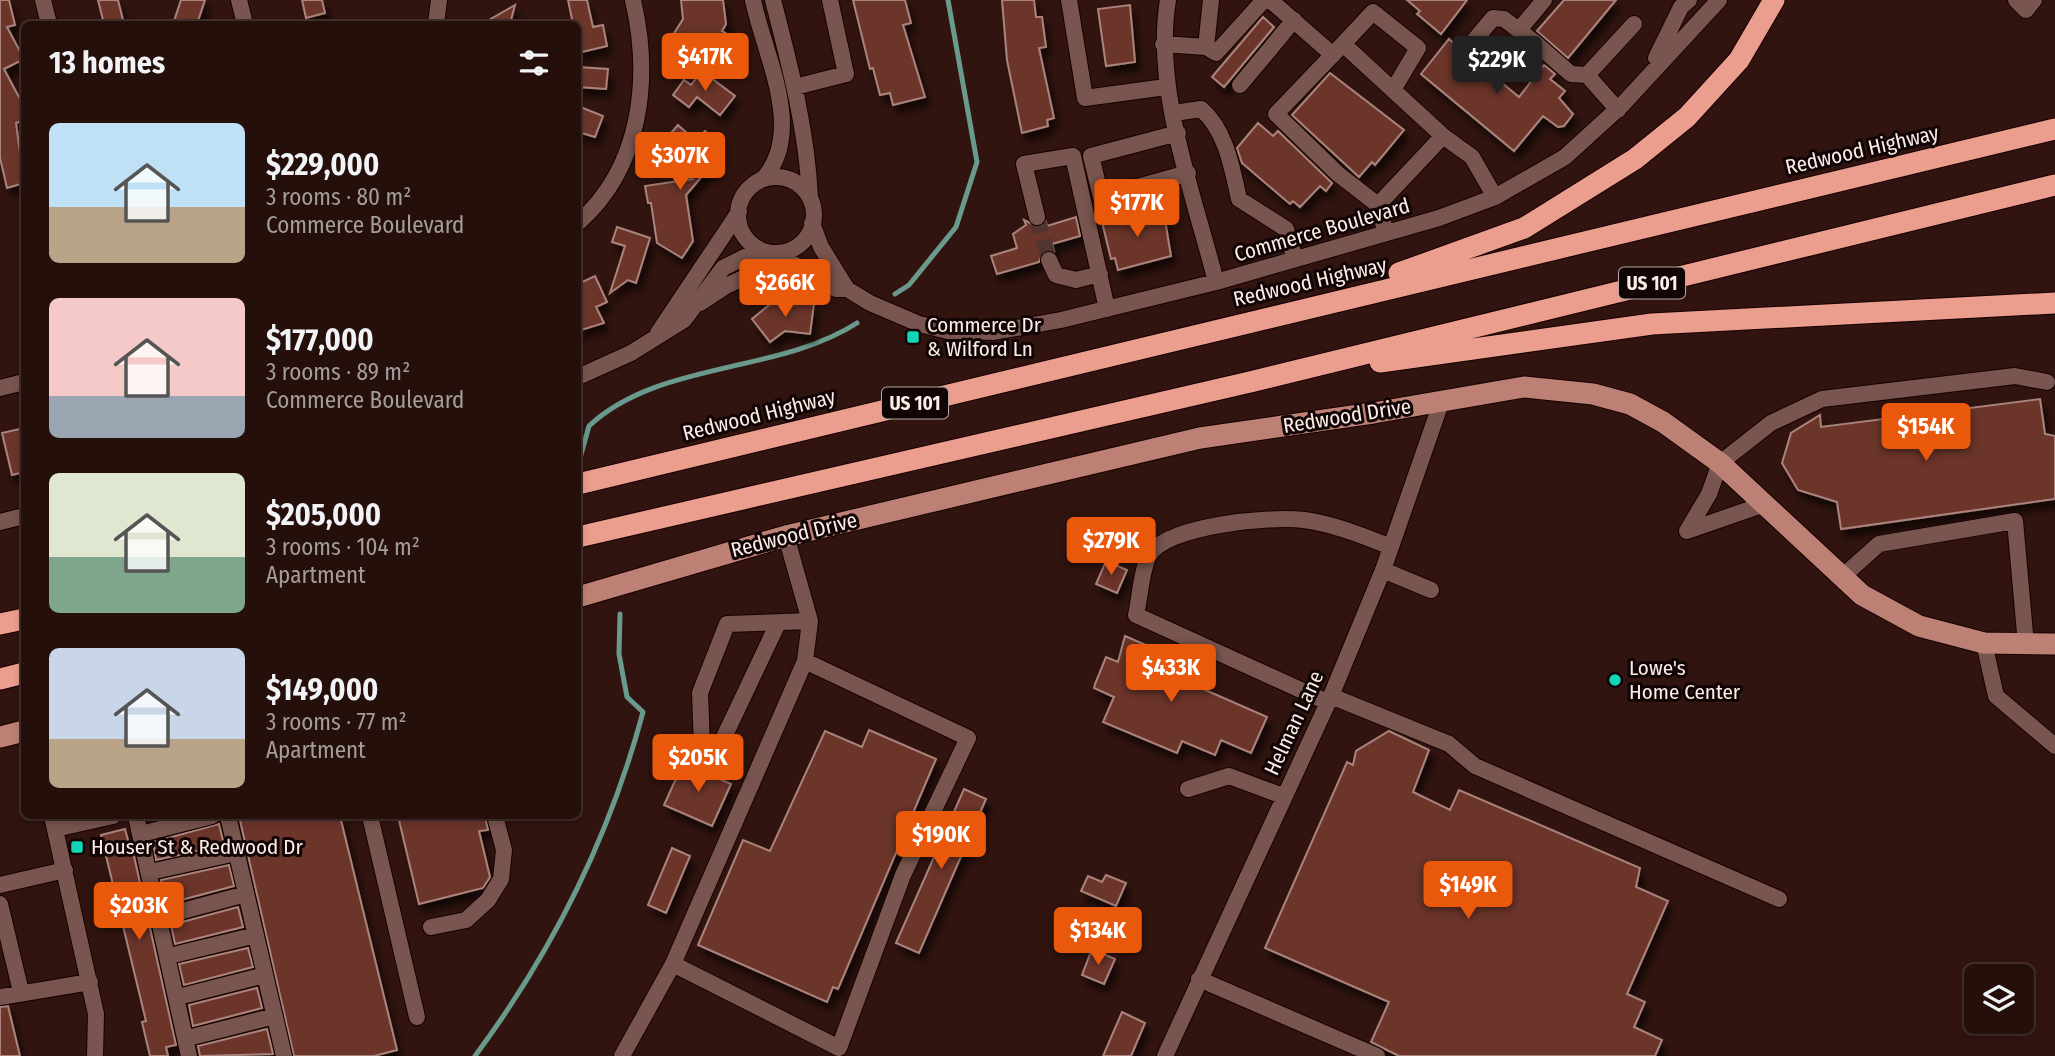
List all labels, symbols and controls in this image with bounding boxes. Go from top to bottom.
pin: $417K [656,34,754,93]
pin: $229K [1448,36,1546,96]
text: $417K [678,42,732,70]
icon: filters [515,44,553,82]
text: 13 homes [49,45,165,81]
text: $229K [1468,45,1526,73]
street label: Redwood Highway [1783,120,1942,180]
pin: $307K [631,132,729,192]
text: $307K [651,141,709,169]
text: $229,000 [266,147,379,183]
icon: home [105,151,189,235]
pin: $177K [1088,180,1186,239]
text: 3 rooms · 80 m² [266,183,411,211]
text: $177K [1110,188,1164,216]
street label: Commerce Boulevard [1231,193,1413,267]
text: Commerce Boulevard [266,211,464,239]
street label: Redwood Highway [1231,252,1390,312]
pin: $266K [736,260,834,319]
text: $266K [755,268,815,296]
road number: US 101 [1619,268,1685,298]
place label: Commerce Dr & Wilford Ln [927,312,1042,362]
text: $177,000 [266,322,374,358]
icon: home [105,326,189,410]
marker: Commerce Dr & Wilford Ln [905,329,921,345]
text: 3 rooms · 89 m² [266,358,410,386]
street label: Redwood Highway [680,383,839,447]
text: Commerce Boulevard [266,386,464,414]
road number: US 101 [882,388,948,418]
street label: Redwood Drive [1281,393,1413,439]
pin: $154K [1877,404,1975,463]
text: $154K [1898,412,1954,440]
text: $205,000 [266,497,381,533]
icon: home [105,501,189,585]
street label: Redwood Drive [728,507,860,563]
pin: $279K [1062,518,1160,577]
text: $279K [1083,526,1139,554]
text: 3 rooms · 104 m² [266,533,420,561]
text: Apartment [266,561,366,589]
pin: $433K [1122,644,1220,704]
text: $433K [1142,653,1200,681]
place label: Lowe's Home Center [1629,655,1741,705]
street label: Helman Lane [1259,667,1329,779]
text: $149,000 [266,672,378,708]
marker: Lowe's Home Center [1607,672,1623,688]
icon: home [105,676,189,760]
text: 3 rooms · 77 m² [266,708,407,736]
pin: $205K [649,734,747,794]
text: Apartment [266,736,366,764]
text: $205K [668,743,728,771]
pin: $190K [892,812,990,871]
text: $190K [912,820,970,848]
place label: Houser St & Redwood Dr [91,834,303,860]
marker: Houser St & Redwood Dr [69,839,85,855]
pin: $149K [1419,862,1517,921]
text: $149K [1439,870,1497,898]
pin: $203K [90,883,188,942]
text: $203K [110,891,168,919]
pin: $134K [1049,908,1147,967]
text: $134K [1070,916,1126,944]
map controls [1964,964,2034,1034]
button: layers [1964,964,2034,1034]

